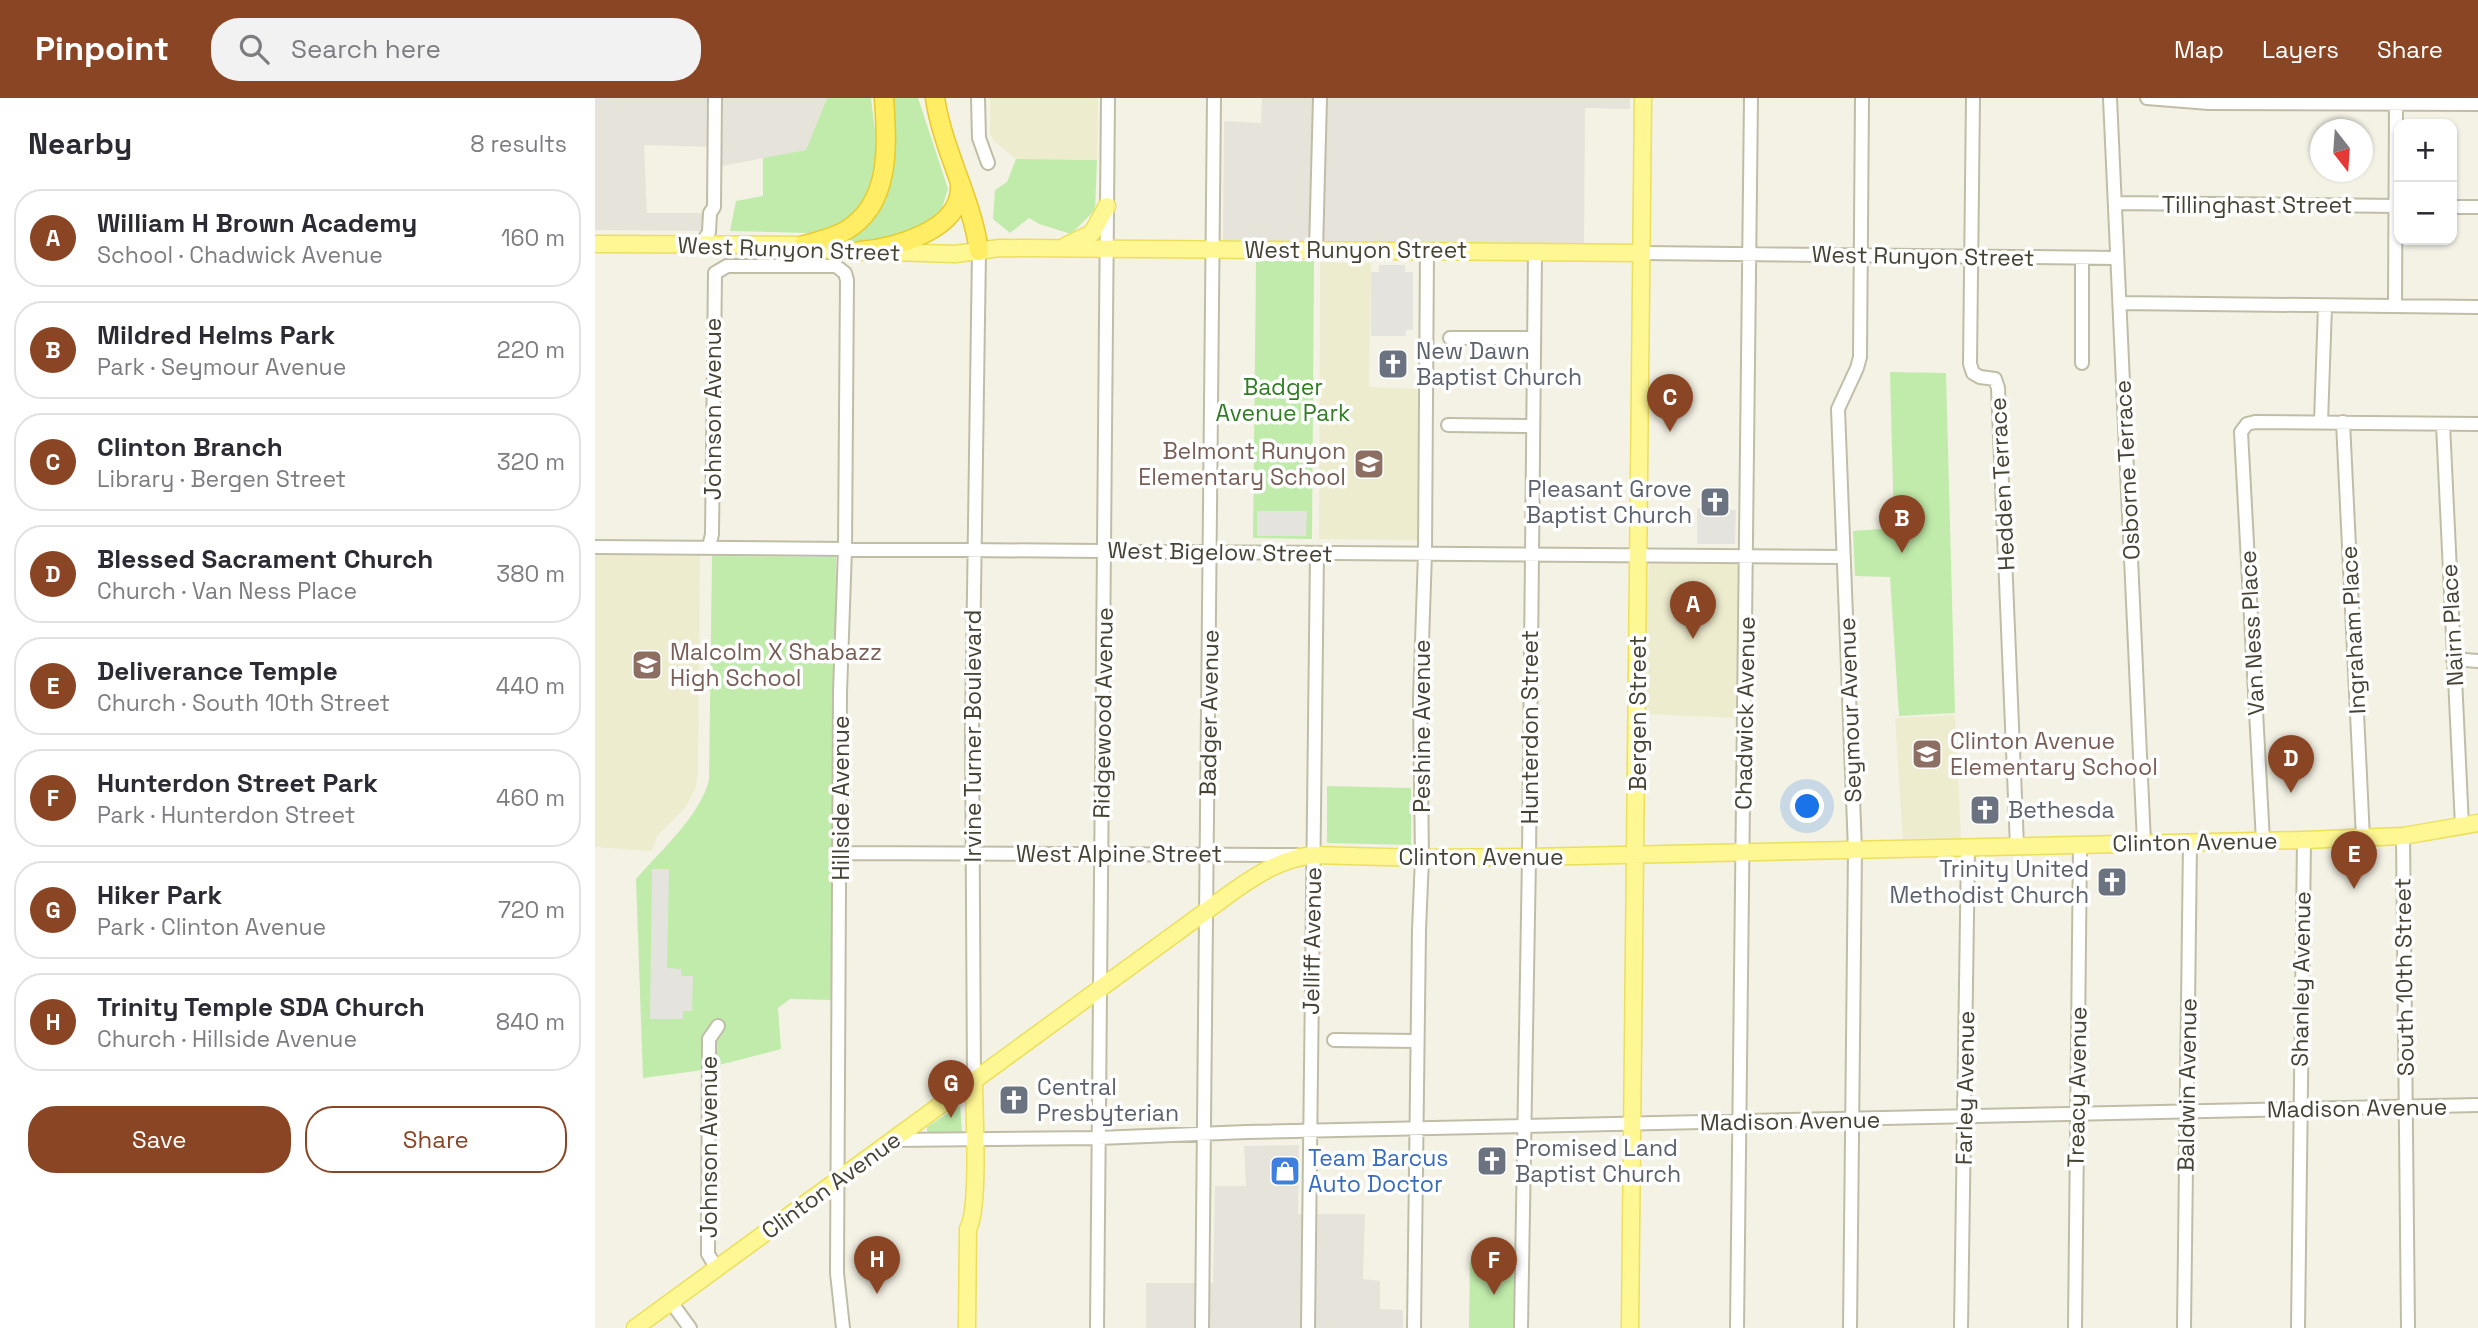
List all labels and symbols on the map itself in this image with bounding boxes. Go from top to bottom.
north arrow [2310,119,2373,182]
street label: Tillinghast Street [2162,190,2352,220]
street label: West Runyon Street [677,230,901,268]
street label: West Runyon Street [1245,235,1467,265]
street label: West Runyon Street [1811,239,2035,273]
street label: Johnson Avenue [698,318,728,500]
place label: New Dawn Baptist Church [1416,336,1582,392]
church icon: New Dawn Baptist Church [1376,347,1410,381]
park label: Badger Avenue Park [1216,372,1350,428]
pin: C [1647,374,1693,432]
street label: Osborne Terrace [2107,379,2147,561]
street label: Hedden Terrace [1982,397,2022,571]
place label: Belmont Runyon Elementary School [1138,436,1346,492]
school or university icon: Belmont Runyon Elementary School [1352,447,1386,481]
place label: Pleasant Grove Baptist Church [1526,474,1692,530]
church icon: Pleasant Grove Baptist Church [1698,485,1732,519]
pin: B [1879,495,1925,553]
street label: West Bigelow Street [1107,535,1333,569]
street label: Ingraham Place [2334,545,2372,715]
street label: Van Ness Place [2233,550,2271,716]
street label: Nairn Place [2434,563,2470,687]
pin: A [1670,581,1716,639]
street label: Ridgewood Avenue [1086,607,1120,819]
street label: Irvine Turner Boulevard [958,610,988,862]
street label: Chadwick Avenue [1728,616,1762,810]
street label: Seymour Avenue [1832,617,1868,803]
street label: Badger Avenue [1193,629,1225,797]
street label: Hunterdon Street [1515,630,1545,824]
street label: Bergen Street [1623,635,1653,791]
place label: Malcolm X Shabazz High School [670,637,882,693]
street label: Peshine Avenue [1407,639,1437,813]
school or university icon: Malcolm X Shabazz High School [630,648,664,682]
street label: Hillside Avenue [826,715,856,881]
place label: Clinton Avenue Elementary School [1950,726,2158,782]
pin: D [2268,735,2314,793]
school or university icon: Clinton Avenue Elementary School [1910,737,1944,771]
your location [1790,789,1824,823]
church icon: Bethesda [1968,793,2002,827]
place label: Bethesda [2008,795,2115,825]
street label: Clinton Avenue [2112,826,2278,858]
pin: E [2331,831,2377,889]
street label: West Alpine Street [1016,839,1222,869]
street label: Clinton Avenue [1398,842,1564,872]
place label: Trinity United Methodist Church [1889,854,2089,910]
church icon: Trinity United Methodist Church [2095,865,2129,899]
street label: Jelliff Avenue [1296,867,1328,1015]
street label: South 10th Street [2387,878,2421,1076]
street label: Shanley Avenue [2284,891,2318,1067]
street label: Baldwin Avenue [2170,998,2204,1172]
street label: Treacy Avenue [2061,1006,2093,1168]
street label: Farley Avenue [1949,1011,1981,1165]
street label: Johnson Avenue [694,1056,724,1238]
pin: G [928,1060,974,1118]
place label: Central Presbyterian [1037,1072,1179,1128]
church icon: Central Presbyterian [997,1083,1031,1117]
street label: Madison Avenue [2266,1091,2448,1125]
street label: Madison Avenue [1699,1104,1881,1138]
street label: Clinton Avenue [755,1124,907,1246]
place label: Promised Land Baptist Church [1515,1133,1681,1189]
place label: Team Barcus Auto Doctor [1308,1143,1448,1199]
church icon: Promised Land Baptist Church [1475,1144,1509,1178]
shop icon: Team Barcus Auto Doctor [1268,1154,1302,1188]
pin: H [854,1236,900,1294]
pin: F [1471,1237,1517,1295]

